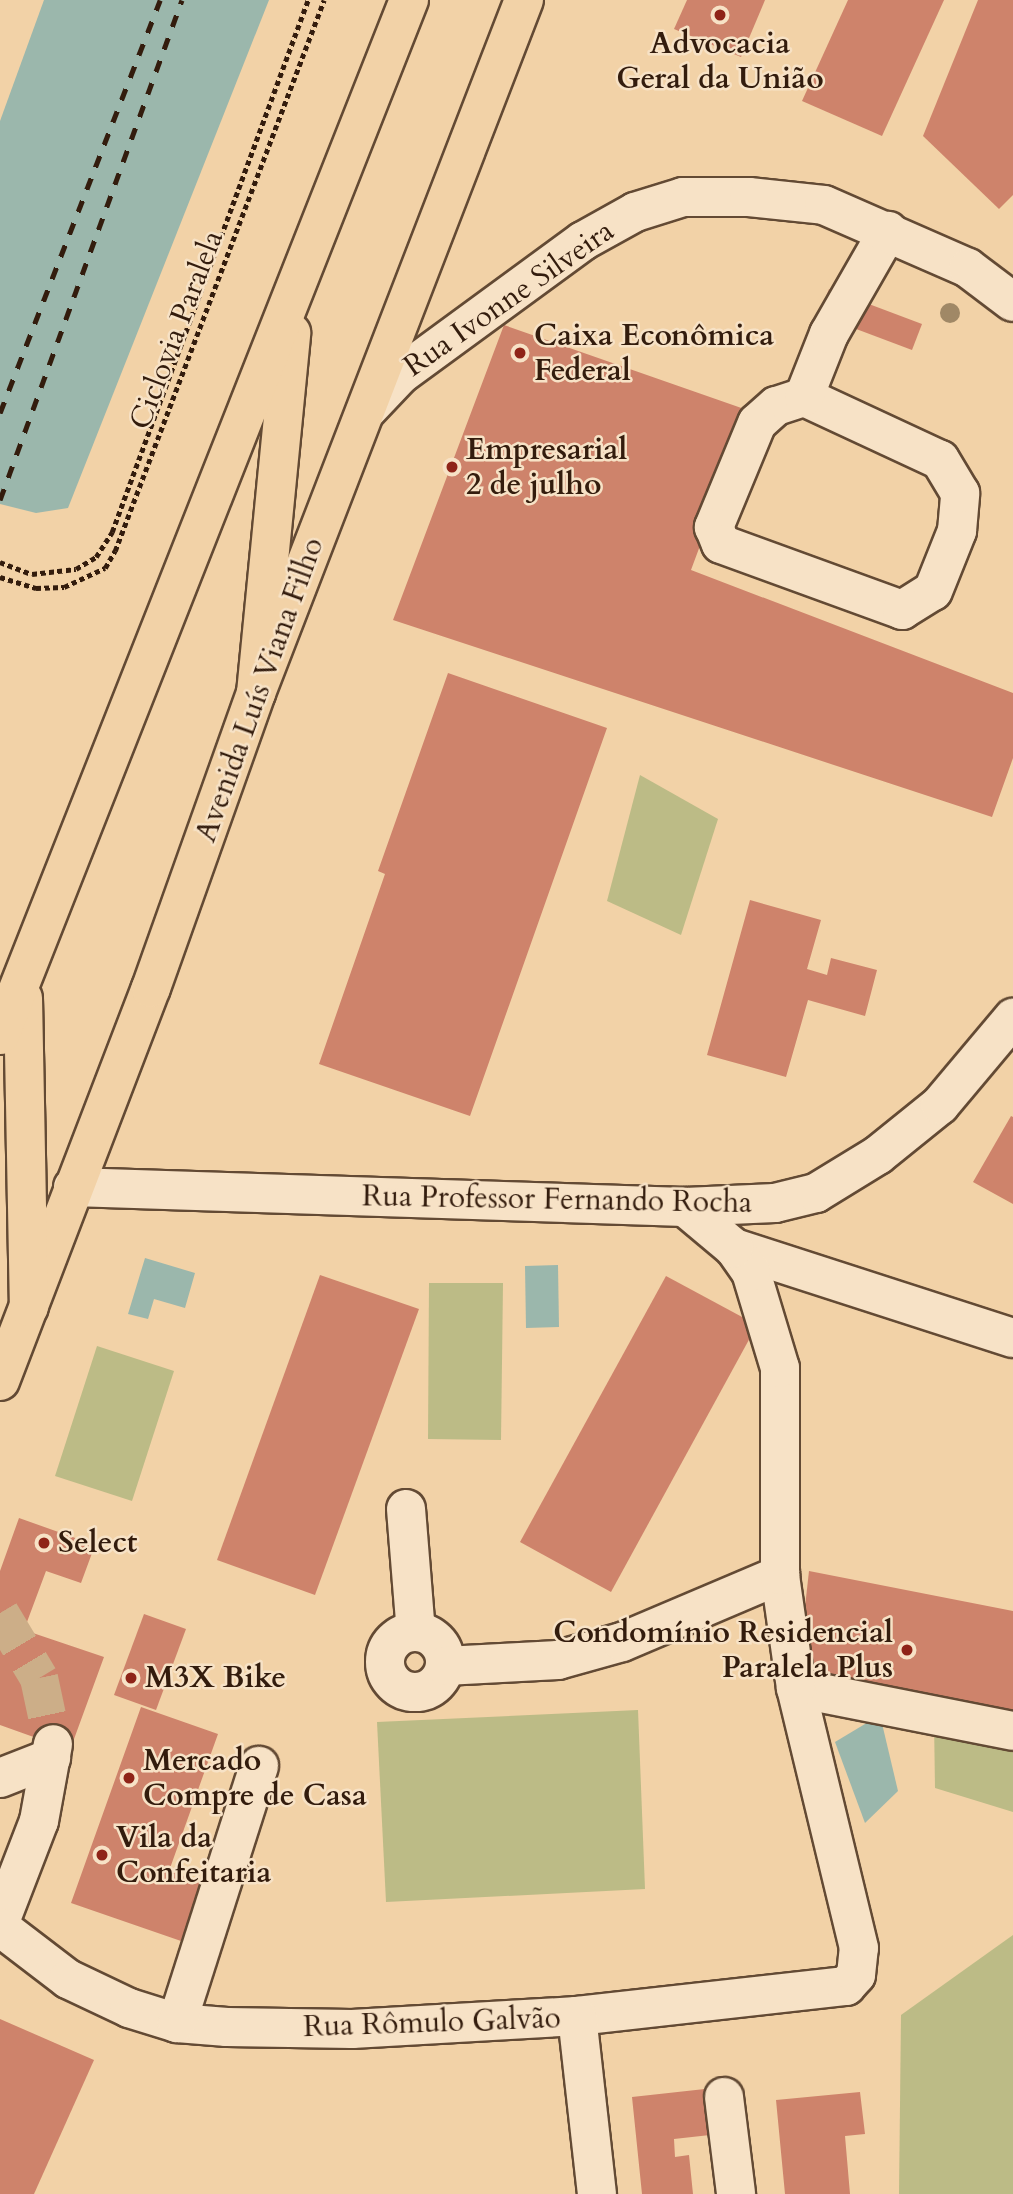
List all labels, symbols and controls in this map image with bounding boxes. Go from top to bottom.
marker: Advocacia Geral da União [712,7,728,23]
place label: Advocacia Geral da União [616,26,824,96]
street label: Rua Ivonne Silveira [397,213,621,385]
street label: Ciclovia Paralela [123,226,231,434]
place label: Caixa Econômica Federal [534,318,774,388]
marker: Caixa Econômica Federal [512,345,528,361]
place label: Empresarial 2 de julho [466,432,627,503]
marker: Empresarial 2 de julho [444,459,460,475]
street label: Avenida Luís Viana Filho [188,533,332,847]
street label: Rua Professor Fernando Rocha [362,1179,752,1221]
place label: Select [58,1525,137,1561]
marker: Select [36,1535,52,1551]
place label: Condomínio Residencial Paralela Plus [553,1615,893,1686]
marker: Condomínio Residencial Paralela Plus [899,1642,915,1658]
place label: M3X Bike [145,1660,286,1696]
marker: M3X Bike [123,1670,139,1686]
place label: Mercado Compre de Casa [143,1743,367,1814]
marker: Mercado Compre de Casa [121,1770,137,1786]
place label: Vila da Confeitaria [116,1820,271,1890]
marker: Vila da Confeitaria [94,1847,110,1863]
street label: Rua Rômulo Galvão [303,2001,561,2045]

